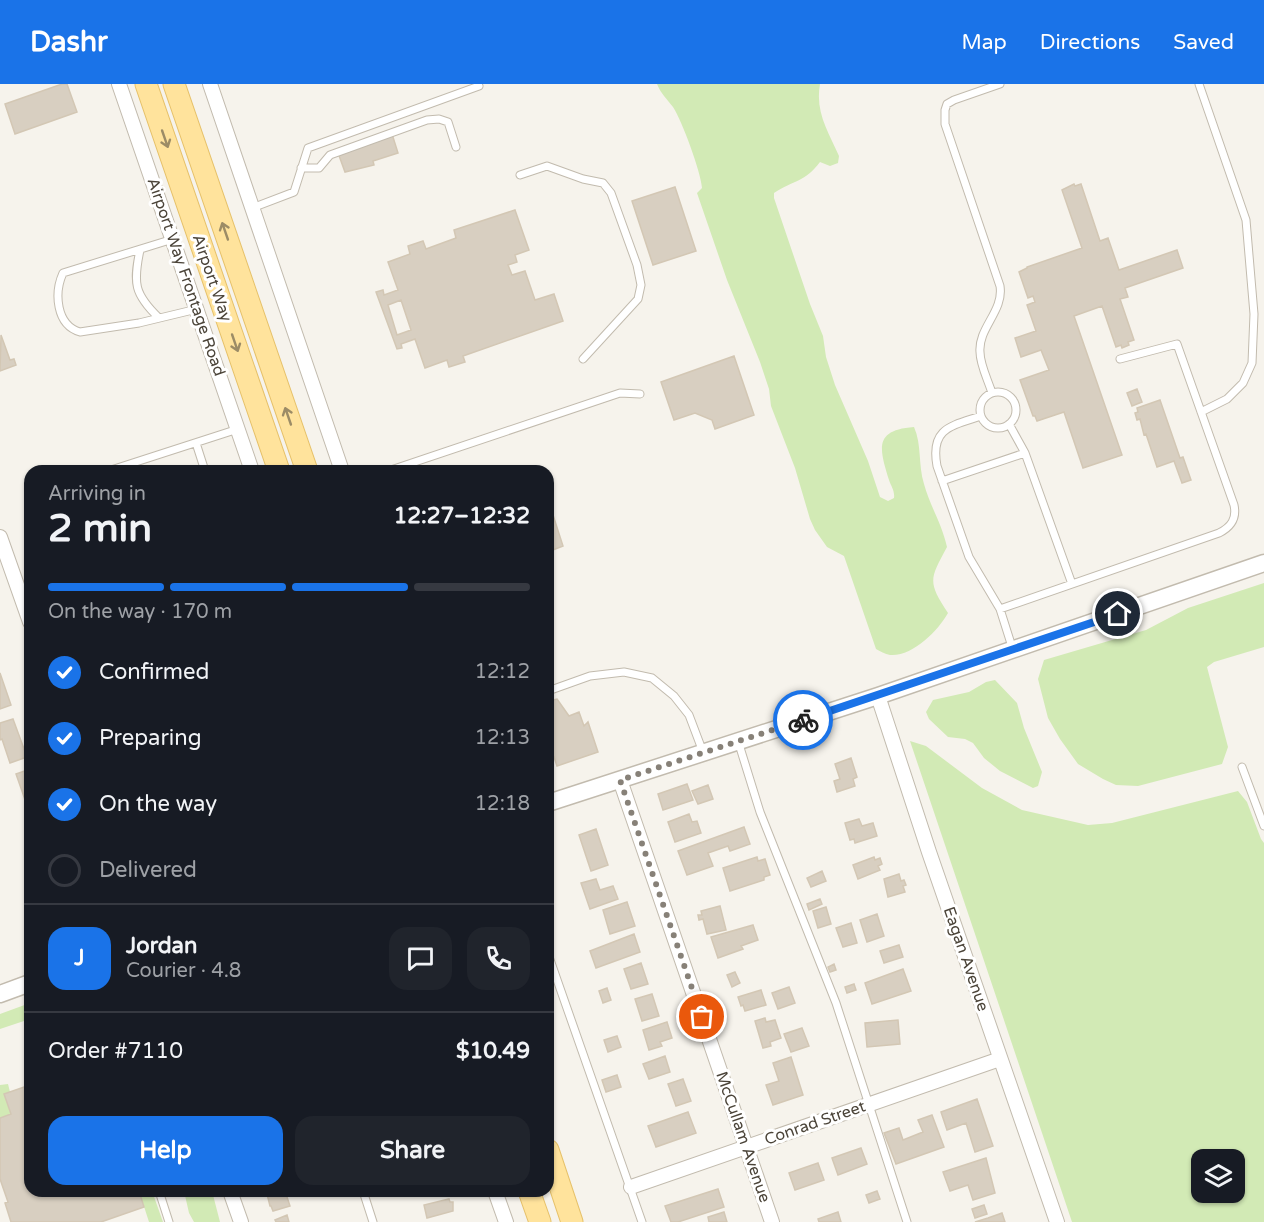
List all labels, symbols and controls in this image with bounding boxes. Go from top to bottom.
text: Dashr [30,25,108,59]
text: Map [961,30,1007,55]
text: Directions [1040,30,1140,55]
text: Saved [1173,30,1234,55]
one-way arrow [160,129,171,148]
street label: Airport Way Frontage Road [143,175,229,379]
one-way arrow [218,222,229,241]
street label: Airport Way [188,232,236,324]
one-way arrow [230,334,241,353]
one-way arrow [282,407,293,426]
text: Arriving in [48,482,146,506]
text: 12:27–12:32 [393,503,530,529]
text: 2 min [48,505,152,552]
pin [1092,588,1143,639]
icon: home [1101,597,1134,630]
text: On the way · 170 m [48,600,232,624]
icon: check [48,656,81,689]
text: Confirmed [99,659,209,685]
text: 12:12 [475,660,530,684]
courier [773,690,833,750]
icon: bike [787,704,820,737]
icon: check [48,722,81,755]
text: Preparing [99,725,202,751]
text: 12:13 [475,726,530,750]
icon: check [48,788,81,821]
text: On the way [99,791,217,817]
text: 12:18 [475,792,530,816]
text: Delivered [99,857,197,883]
street label: Eagan Avenue [939,904,993,1014]
button: chat [389,927,452,990]
button: phone [467,927,530,990]
text: Jordan [126,933,197,959]
text: J [74,945,85,971]
text: Courier · 4.8 [126,959,241,983]
pin [676,991,727,1042]
icon: bag [685,1000,718,1033]
text: Order #7110 [48,1038,183,1064]
text: $10.49 [456,1038,530,1064]
street label: McCullam Avenue [711,1069,775,1205]
street label: Conrad Street [762,1096,868,1150]
button: Help [48,1116,283,1185]
button: Share [295,1116,530,1185]
map controls [1191,1149,1245,1203]
button: layers [1191,1149,1245,1203]

